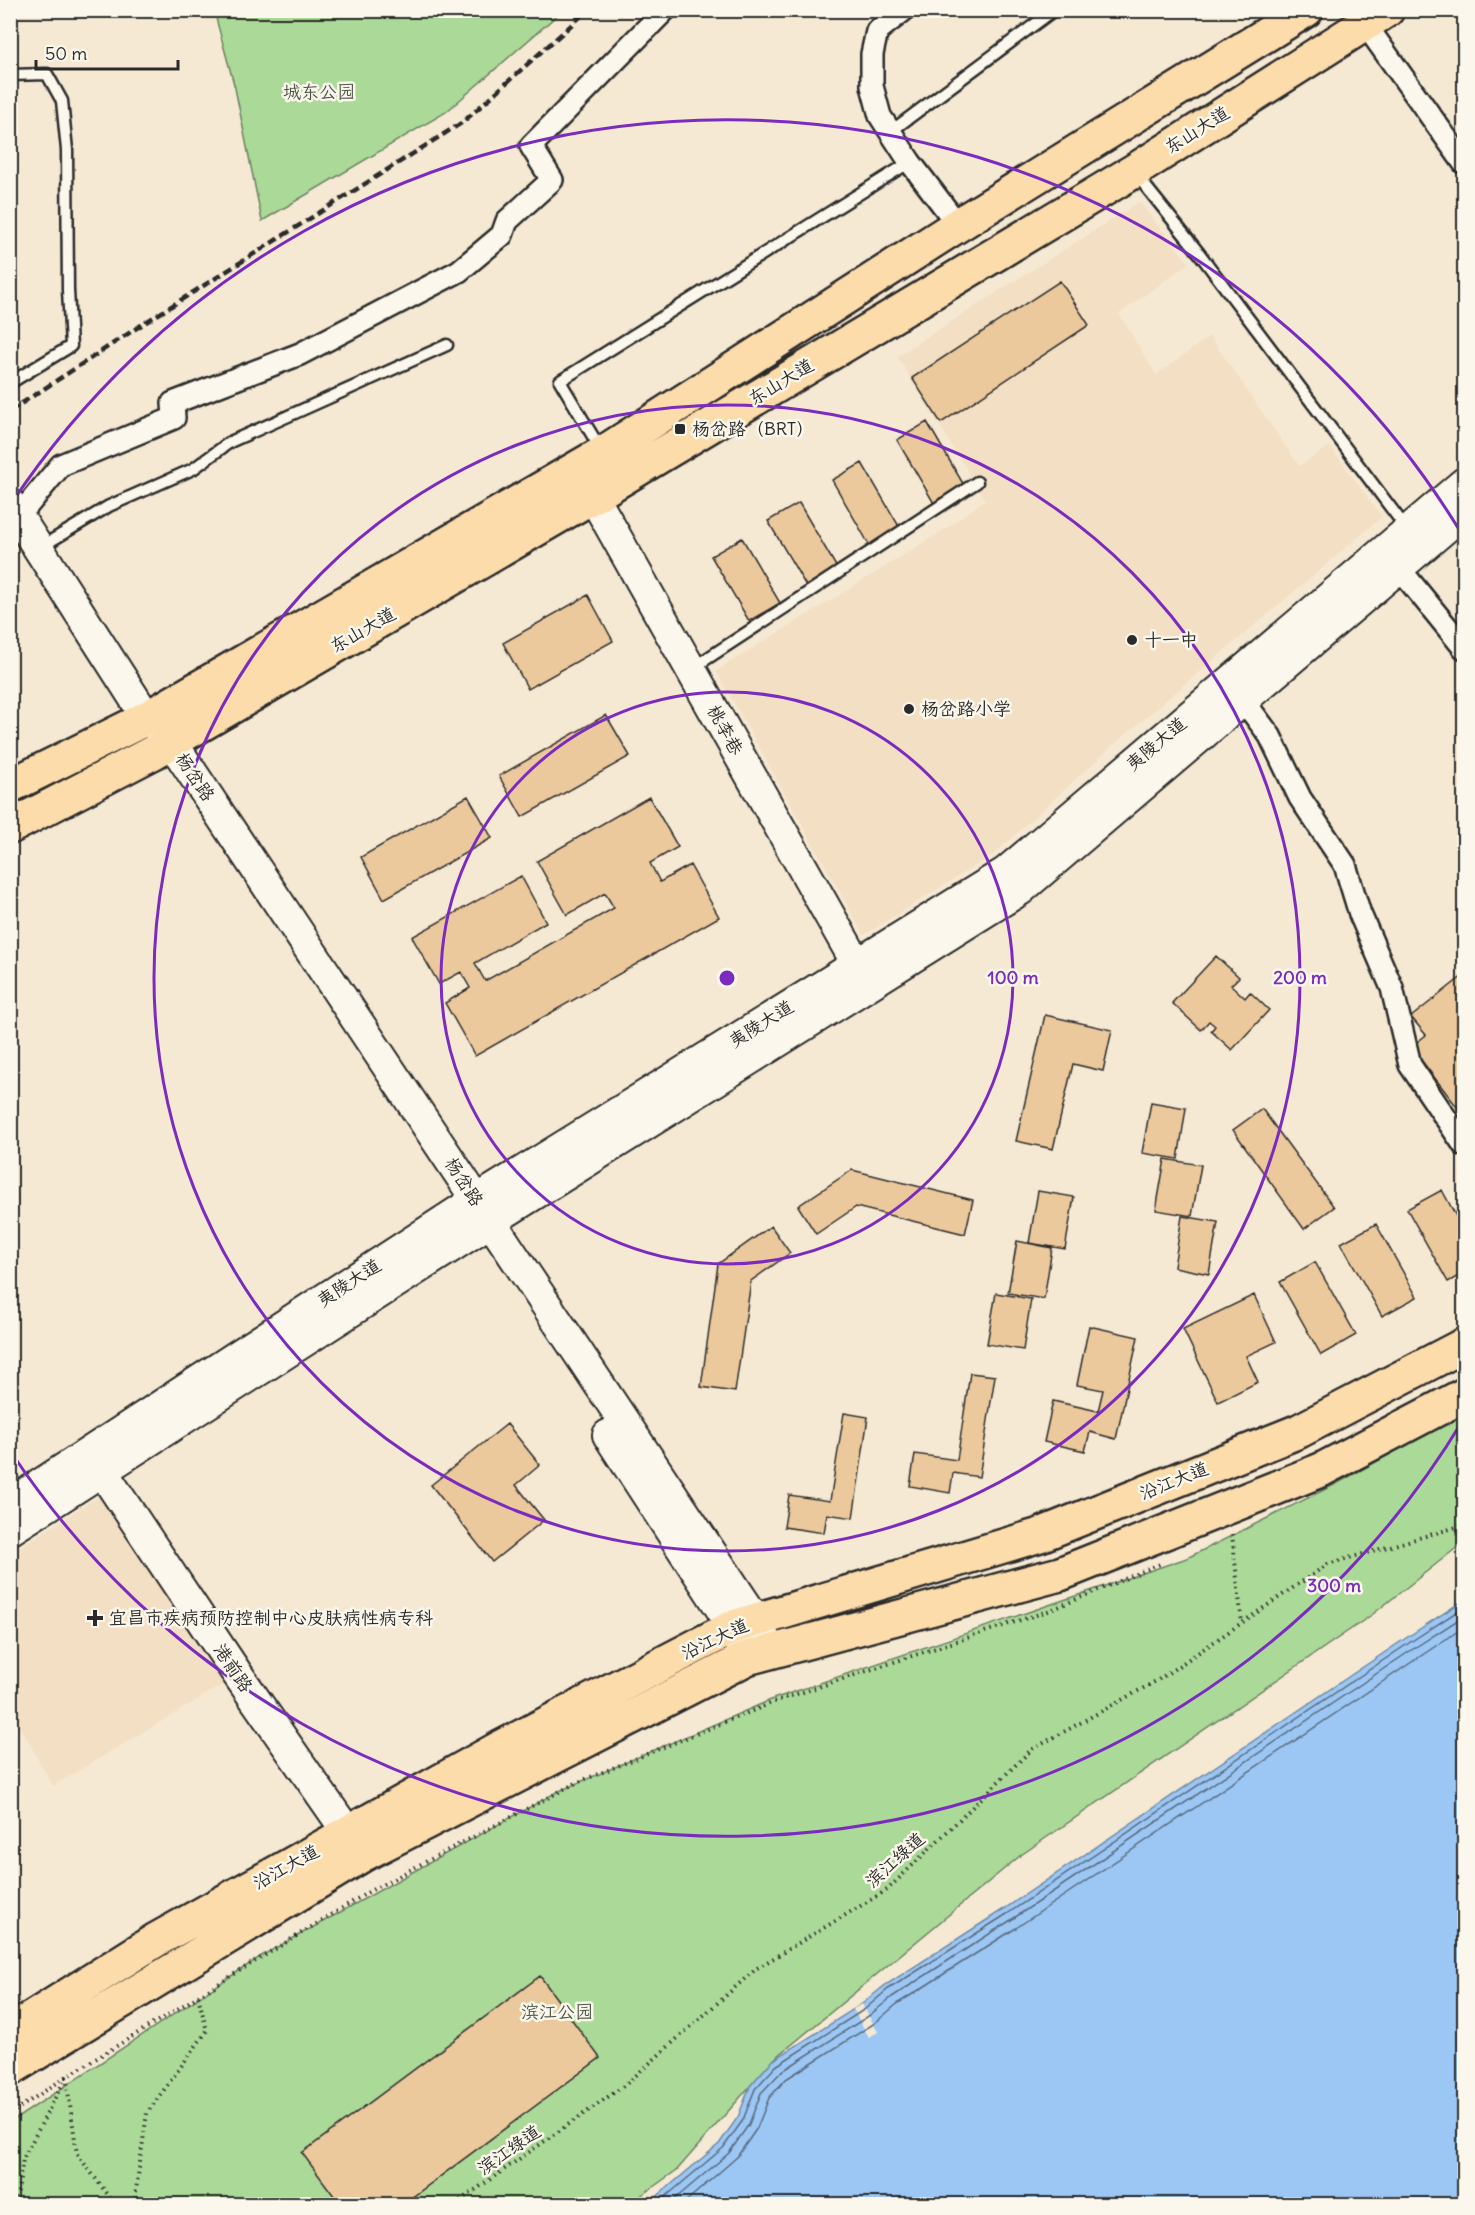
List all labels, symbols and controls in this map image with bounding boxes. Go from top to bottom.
scale bar [36,33,178,71]
text: 50 m [45,42,87,65]
park label: 城东公园 [283,80,355,103]
street label: 东山大道 [1160,101,1233,158]
street label: 东山大道 [744,353,818,410]
place label: 杨岔路（BRT） [692,417,814,440]
marker: 杨岔路（BRT） [673,422,687,436]
street label: 东山大道 [326,602,400,658]
place label: 十一中 [1144,628,1198,651]
marker: 十一中 [1125,633,1139,647]
place label: 杨岔路小学 [921,697,1011,720]
street label: 桃李巷 [702,701,749,759]
marker: 杨岔路小学 [902,702,916,716]
street label: 夷陵大道 [1121,712,1191,776]
street label: 杨岔路 [171,748,220,806]
text: 100 m [988,966,1039,989]
text: 200 m [1273,966,1327,989]
centre of rings [717,968,737,988]
street label: 夷陵大道 [724,995,797,1052]
street label: 杨岔路 [440,1153,489,1211]
street label: 夷陵大道 [312,1253,385,1312]
street label: 沿江大道 [1136,1456,1211,1505]
text: 300 m [1307,1574,1361,1597]
place label: 宜昌市疾病预防控制中心皮肤病性病专科 [109,1606,433,1629]
marker: 宜昌市疾病预防控制中心皮肤病性病专科 [86,1609,104,1627]
street label: 沿江大道 [677,1613,752,1664]
street label: 港前路 [209,1639,258,1697]
street label: 滨江绿道 [860,1827,929,1892]
street label: 沿江大道 [249,1839,323,1894]
park label: 滨江公园 [521,2000,593,2023]
street label: 滨江绿道 [473,2120,545,2180]

